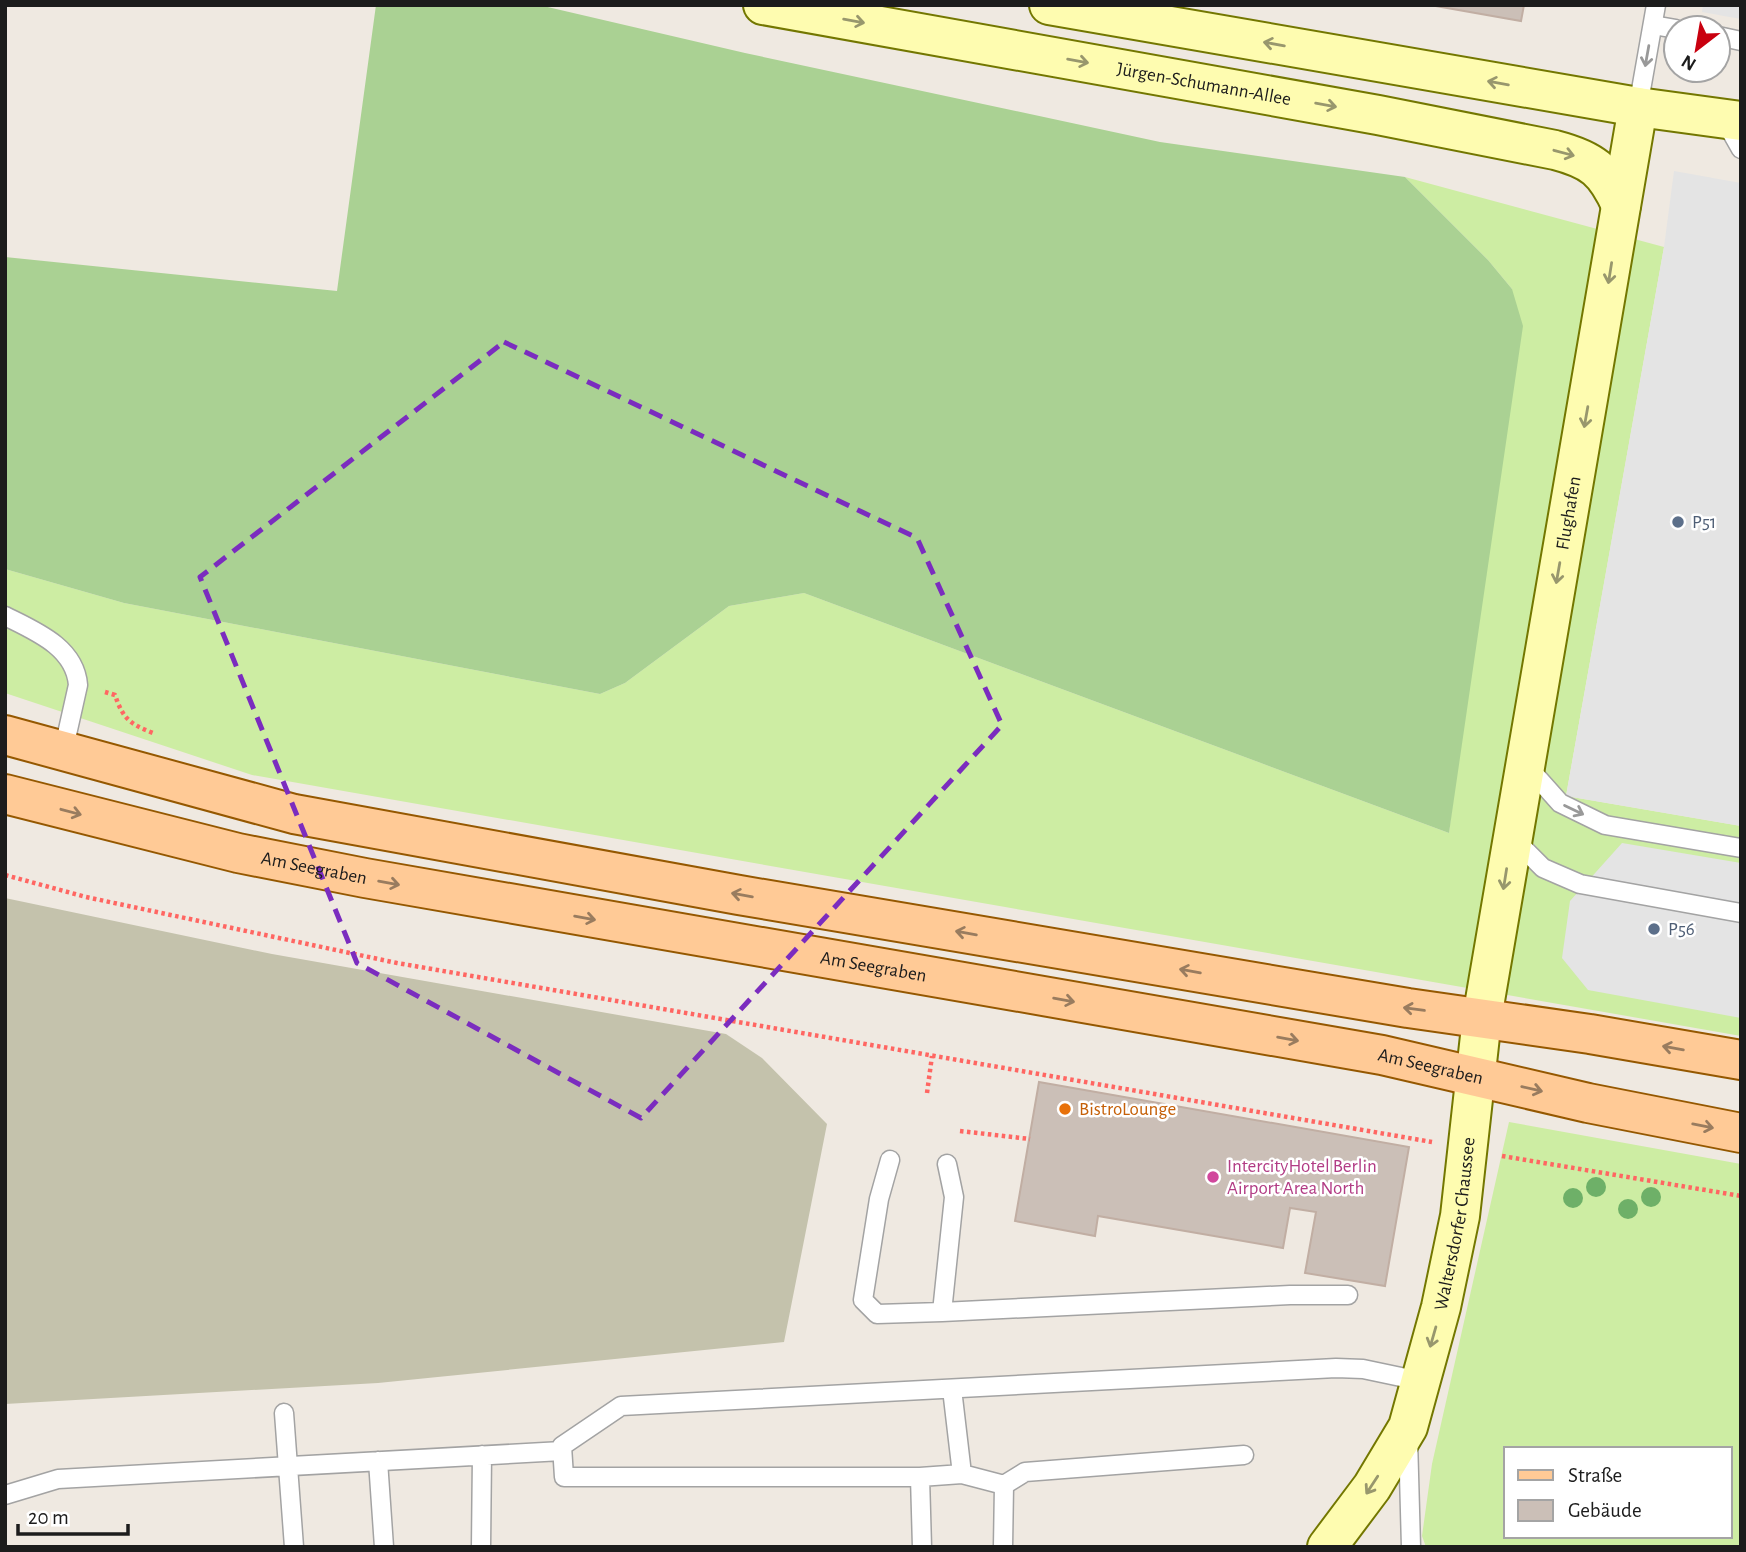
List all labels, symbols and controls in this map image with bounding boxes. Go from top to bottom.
north arrow [1662,14,1732,84]
one-way arrow [842,15,865,29]
one-way arrow [1263,37,1286,50]
one-way arrow [1640,44,1653,67]
text: N [1678,51,1700,74]
one-way arrow [1066,55,1089,68]
street label: Jürgen-Schumann-Allee [1115,59,1293,109]
one-way arrow [1487,76,1510,89]
one-way arrow [1314,99,1337,113]
one-way arrow [1553,147,1575,160]
one-way arrow [1603,261,1616,284]
one-way arrow [1578,405,1592,428]
street label: Flughafen [1553,475,1584,551]
place label: P51 [1692,513,1716,532]
marker: P51 [1670,514,1686,530]
one-way arrow [1551,561,1564,584]
one-way arrow [1563,803,1584,817]
one-way arrow [60,806,82,819]
street label: Am Seegraben [260,848,369,888]
one-way arrow [1498,868,1511,890]
one-way arrow [377,876,400,890]
one-way arrow [731,888,753,901]
one-way arrow [573,912,596,925]
place label: P56 [1668,920,1695,939]
marker: P56 [1646,921,1662,937]
one-way arrow [955,926,978,939]
street label: Am Seegraben [819,948,928,985]
one-way arrow [1179,964,1202,977]
one-way arrow [1052,994,1074,1007]
one-way arrow [1404,1002,1426,1015]
one-way arrow [1276,1033,1299,1046]
one-way arrow [1663,1041,1685,1054]
street label: Am Seegraben [1376,1045,1485,1088]
one-way arrow [1520,1083,1543,1097]
place label: BistroLounge [1079,1100,1176,1119]
marker: BistroLounge [1057,1101,1073,1117]
one-way arrow [1691,1119,1714,1133]
street label: Waltersdorfer Chaussee [1431,1136,1478,1312]
place label: IntercityHotel Berlin Airport Area North [1227,1157,1377,1198]
marker: IntercityHotel Berlin Airport Area North [1205,1169,1221,1185]
one-way arrow [1426,1325,1439,1348]
legend [1504,1447,1732,1538]
text: Straße [1568,1465,1622,1486]
one-way arrow [1365,1475,1379,1495]
scale bar [18,1492,128,1536]
text: Gebäude [1568,1500,1642,1521]
text: 20 m [28,1507,69,1528]

